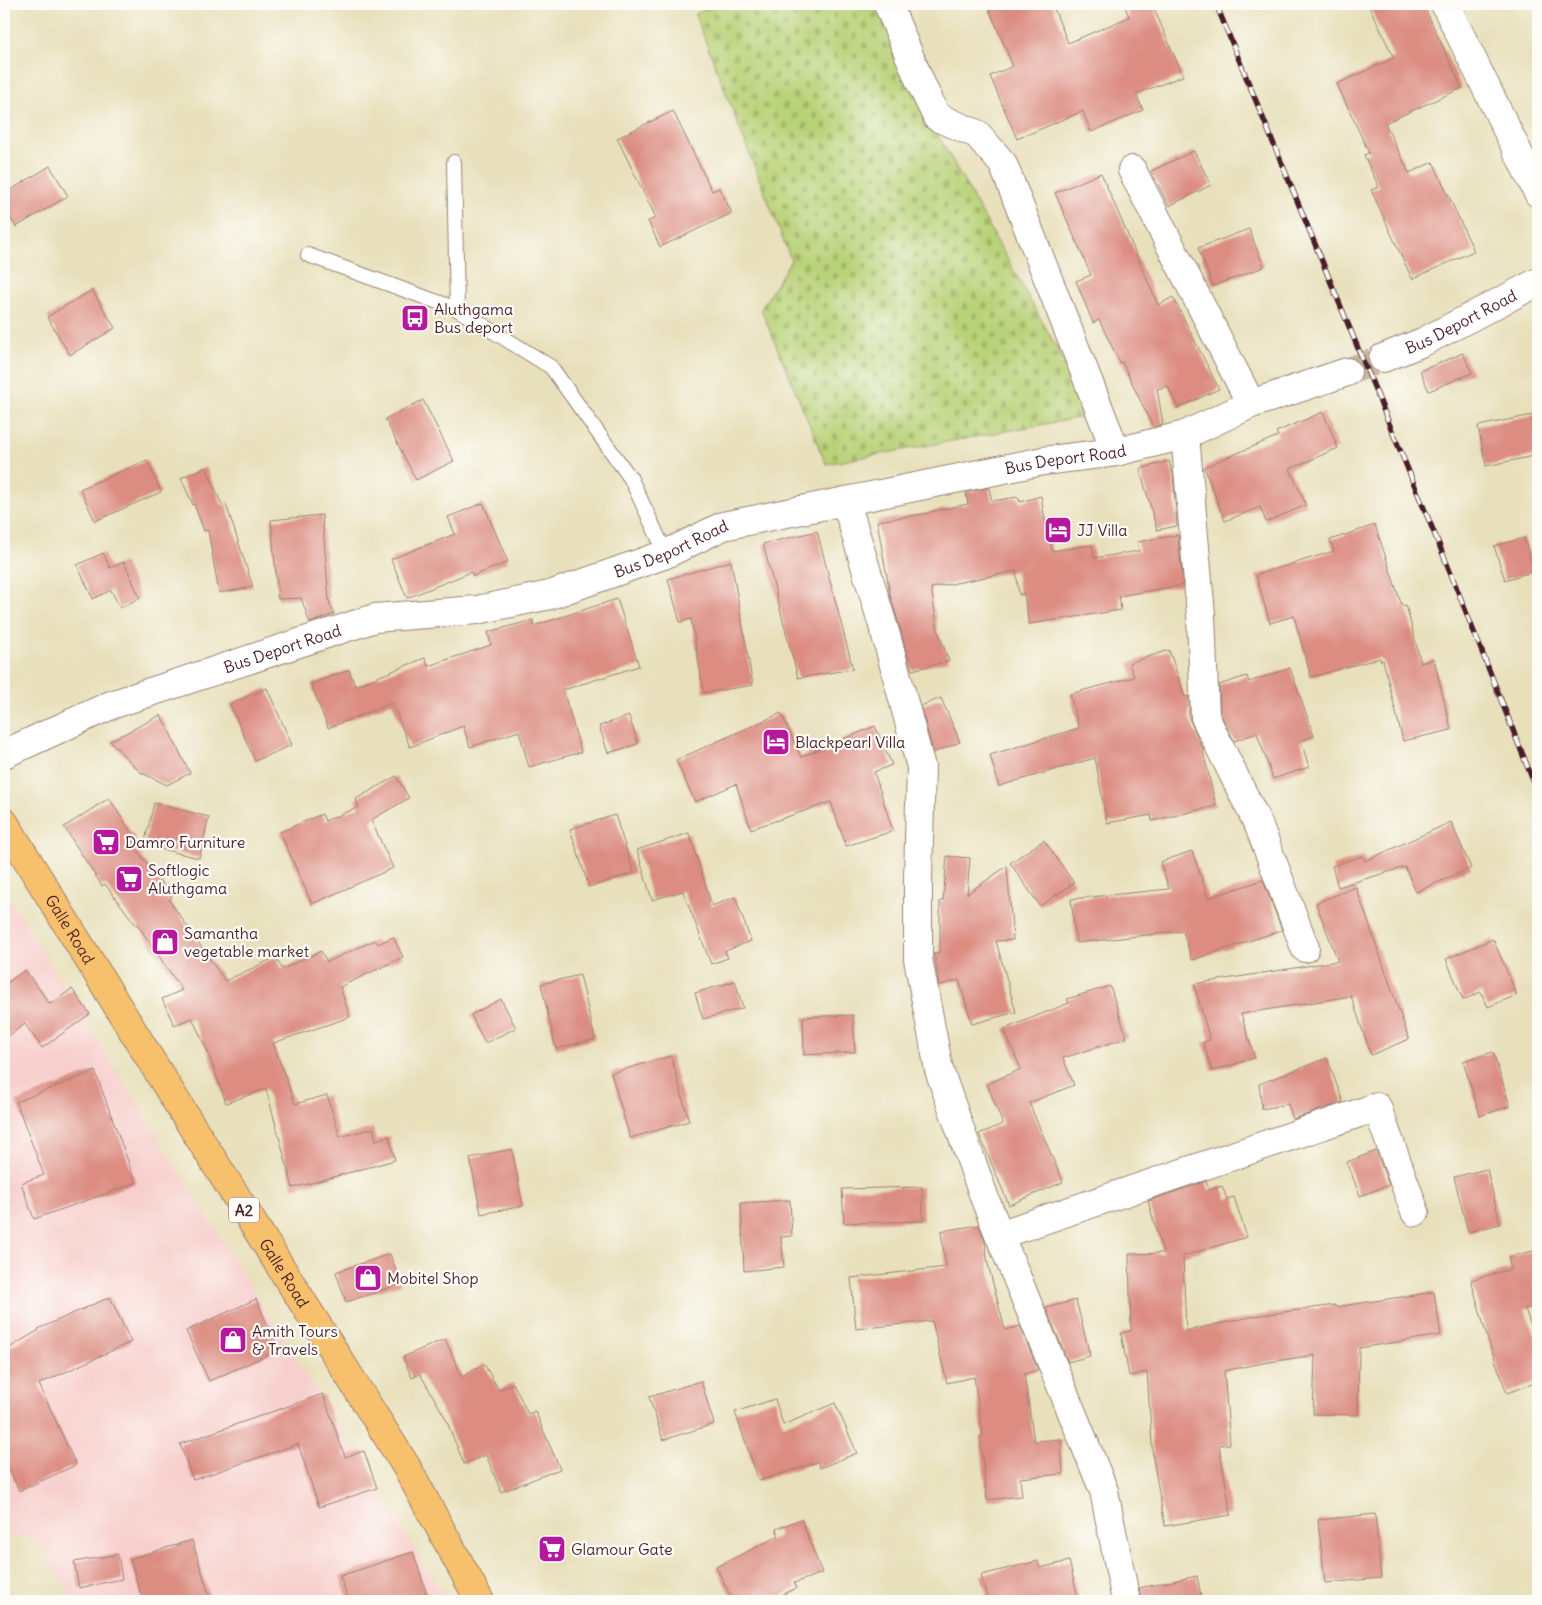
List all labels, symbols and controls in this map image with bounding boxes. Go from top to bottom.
street label: Bus Deport Road [1402,285,1520,358]
place label: Aluthgama Bus deport [434,299,514,337]
bus stop icon: Aluthgama Bus deport [400,303,430,333]
street label: Bus Deport Road [1003,440,1128,479]
street label: Bus Deport Road [611,515,731,582]
hotel icon: JJ Villa [1043,515,1073,545]
place label: JJ Villa [1077,520,1127,540]
street label: Bus Deport Road [221,620,343,677]
hotel icon: Blackpearl Villa [761,727,791,757]
place label: Blackpearl Villa [795,732,905,752]
supermarket icon: Damro Furniture [91,827,121,857]
place label: Damro Furniture [125,832,245,852]
place label: Softlogic Aluthgama [148,860,227,898]
supermarket icon: Softlogic Aluthgama [114,864,144,894]
street label: Galle Road [41,891,99,968]
place label: Samantha vegetable market [184,923,310,961]
shop icon: Samantha vegetable market [150,927,180,957]
road number: A2 [229,1198,259,1222]
street label: Galle Road [255,1235,314,1311]
shop icon: Mobitel Shop [353,1263,383,1293]
place label: Mobitel Shop [387,1268,479,1288]
place label: Amith Tours & Travels [252,1321,338,1359]
shop icon: Amith Tours & Travels [218,1325,248,1355]
supermarket icon: Glamour Gate [537,1534,567,1564]
place label: Glamour Gate [571,1539,673,1559]

